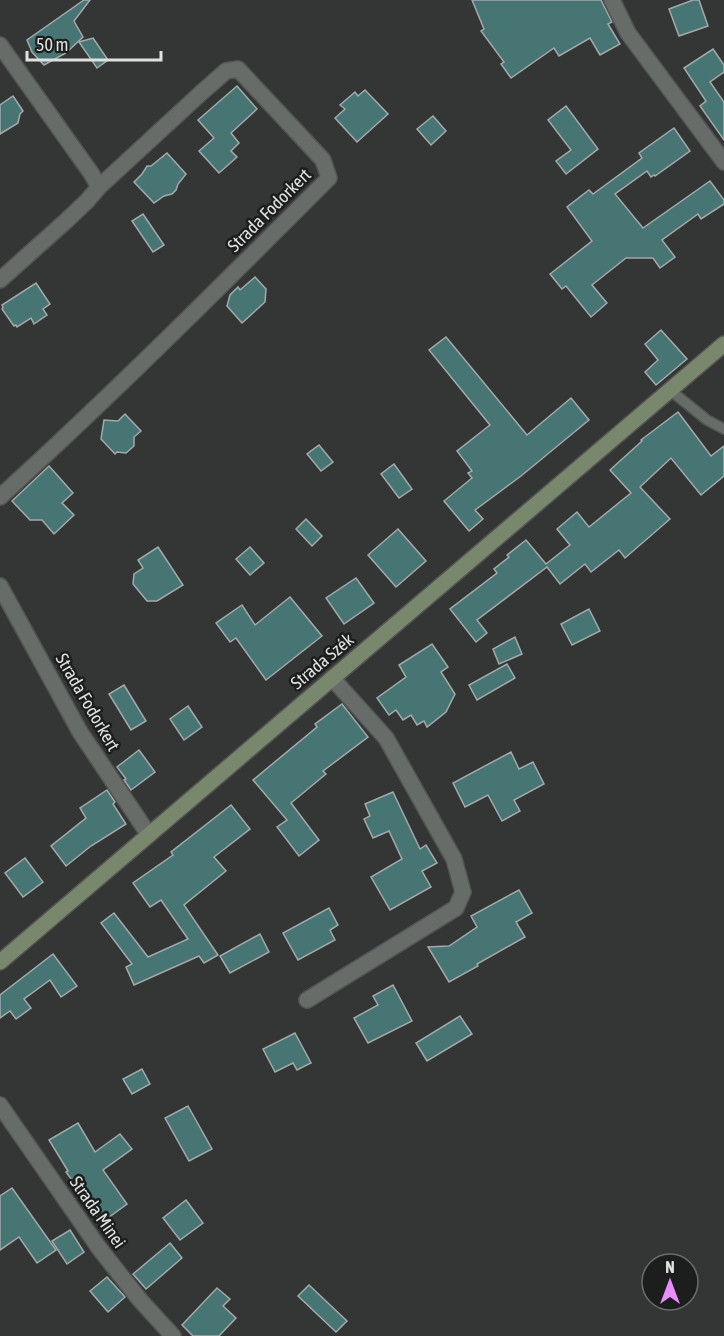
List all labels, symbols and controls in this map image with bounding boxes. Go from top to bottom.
scale bar [27,24,160,62]
text: 50 m [36,34,68,55]
street label: Strada Fodorkert [223,164,315,256]
street label: Strada Szék [286,629,358,693]
street label: Strada Fodorkert [52,649,124,755]
street label: Strada Minei [66,1172,130,1252]
north arrow [640,1252,700,1312]
text: N [665,1258,675,1276]

